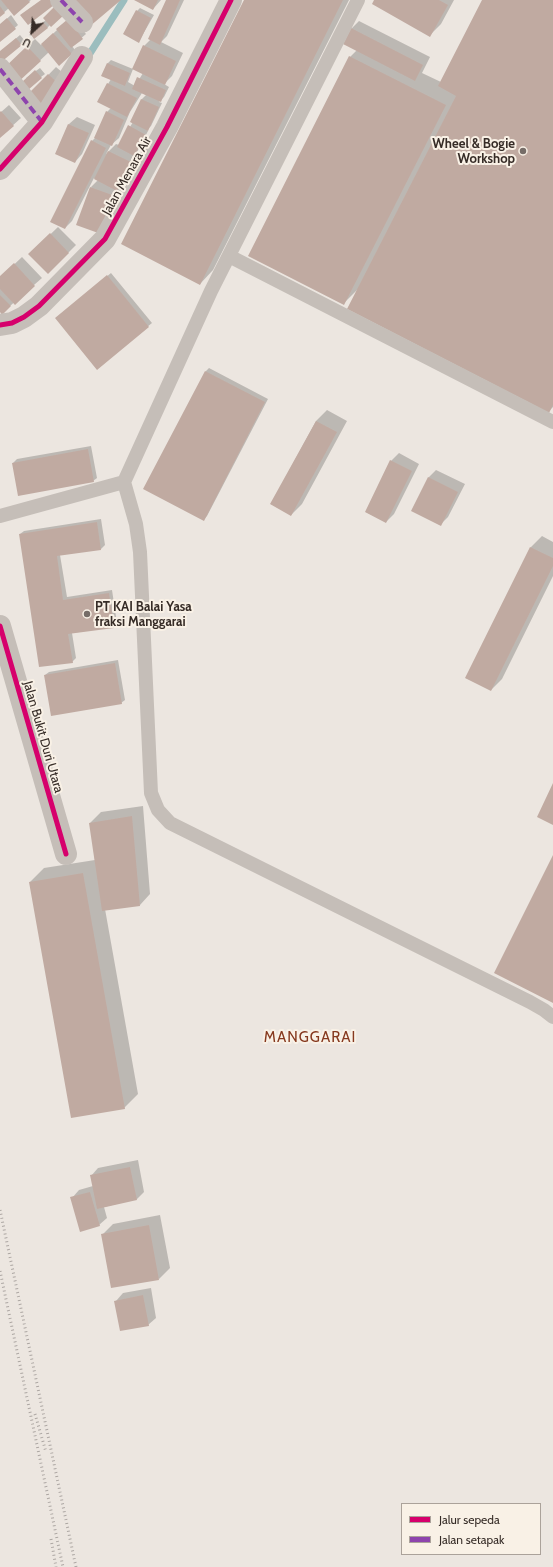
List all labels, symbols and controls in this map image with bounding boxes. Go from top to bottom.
north arrow [12,12,52,52]
text: U [20,35,33,51]
street label: Jalan Menara Air [99,134,155,218]
place label: Wheel & Bogie Workshop [432,136,515,167]
marker: Wheel & Bogie Workshop [518,146,528,156]
place label: PT KAI Balai Yasa fraksi Manggarai [95,599,192,630]
marker: PT KAI Balai Yasa fraksi Manggarai [82,609,92,619]
street label: Jalan Bukit Duri Utara [20,679,66,795]
district label: MANGGARAI [264,1029,356,1047]
legend [401,1503,541,1555]
text: Jalur sepeda [439,1512,500,1527]
text: Jalan setapak [439,1532,504,1547]

